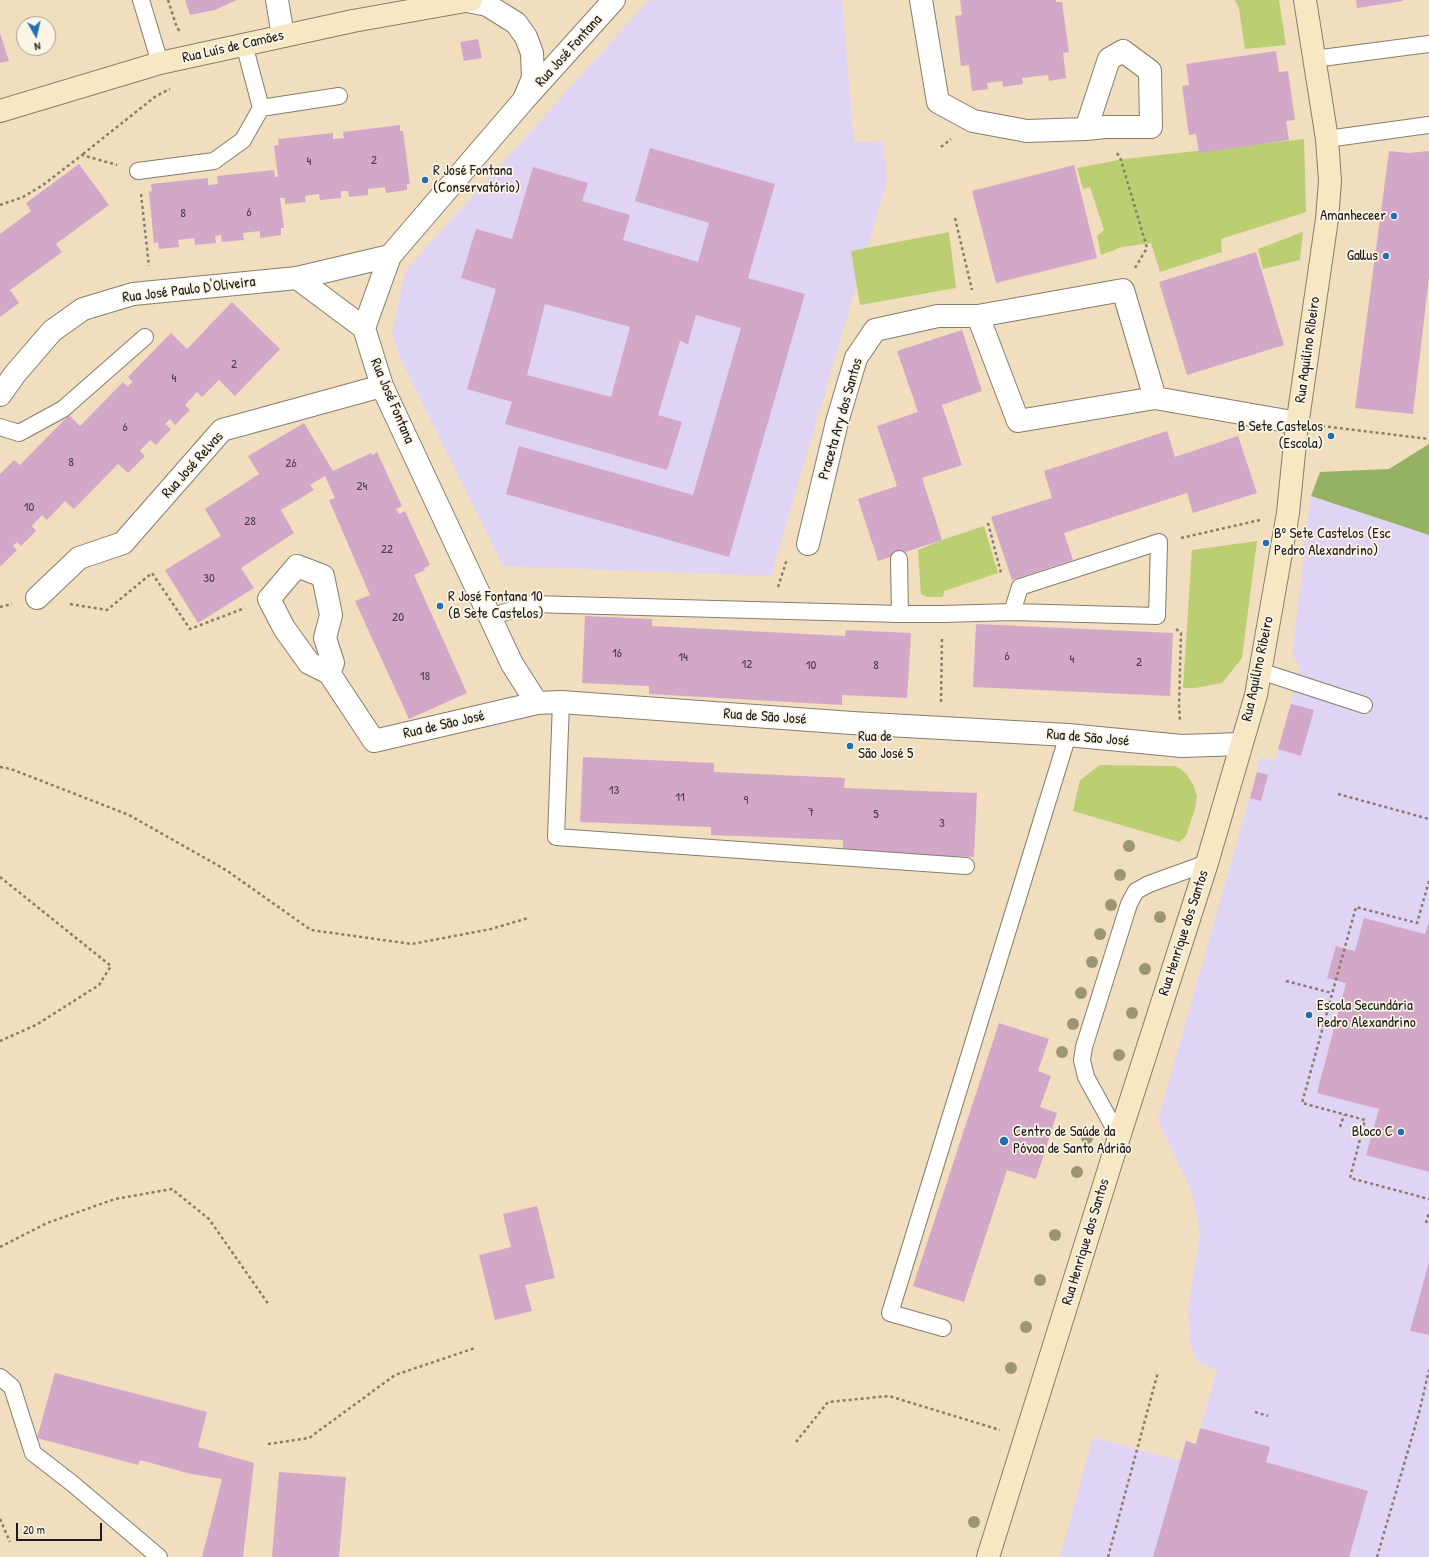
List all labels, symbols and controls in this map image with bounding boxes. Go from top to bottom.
street label: Rua José Fontana [532,11,606,91]
north arrow [16,16,56,56]
street label: Rua Luís de Camões [180,27,286,67]
text: N [34,40,41,54]
house number: 2 [371,153,377,169]
house number: 4 [307,154,311,170]
place label: R José Fontana (Conservatório) [433,162,520,197]
marker: R José Fontana (Conservatório) [420,175,430,185]
house number: 6 [246,205,252,221]
house number: 8 [180,206,186,222]
place label: Amanheceer [1320,207,1386,225]
marker: Amanheceer [1389,211,1399,221]
place label: Gallus [1347,247,1378,265]
marker: Gallus [1381,251,1391,261]
street label: Rua José Paulo D'Oliveira [122,273,256,307]
street label: Rua Aquilino Ribeiro [1292,296,1324,404]
street label: Rua José Fontana [366,356,418,446]
street label: Praceta Ary dos Santos [815,356,867,482]
house number: 2 [231,357,237,373]
house number: 4 [172,371,176,387]
place label: B Sete Castelos (Escola) [1238,418,1323,453]
house number: 6 [122,420,128,436]
street label: Rua José Relvas [158,428,228,502]
marker: B Sete Castelos (Escola) [1326,431,1336,441]
house number: 8 [68,455,74,471]
house number: 26 [285,456,297,472]
house number: 24 [357,479,367,495]
house number: 10 [24,500,34,516]
house number: 28 [244,514,256,530]
place label: Bº Sete Castelos (Esc Pedro Alexandrino) [1274,525,1390,560]
marker: Bº Sete Castelos (Esc Pedro Alexandrino) [1261,538,1271,548]
house number: 22 [381,542,393,558]
house number: 30 [203,571,215,587]
place label: R José Fontana 10 (B Sete Castelos) [448,588,544,623]
marker: R José Fontana 10 (B Sete Castelos) [435,601,445,611]
house number: 20 [392,610,404,626]
street label: Rua Aquilino Ribeiro [1238,615,1278,723]
house number: 16 [612,646,622,662]
house number: 6 [1004,649,1010,665]
house number: 14 [678,650,688,666]
house number: 4 [1070,652,1074,668]
house number: 2 [1136,655,1142,671]
house number: 12 [742,657,752,673]
house number: 10 [806,658,816,674]
house number: 8 [873,658,879,674]
house number: 18 [420,669,430,685]
street label: Rua de São José [723,705,807,729]
street label: Rua de São José [402,707,486,743]
street label: Rua de São José [1046,725,1130,751]
place label: Rua de São José 5 [858,728,913,763]
marker: Rua de São José 5 [845,741,855,751]
house number: 13 [609,783,619,799]
house number: 11 [675,790,685,806]
house number: 9 [744,793,748,809]
house number: 7 [808,805,814,821]
house number: 5 [873,807,879,823]
house number: 3 [939,816,945,832]
street label: Rua Henrique dos Santos [1155,868,1213,998]
place label: Escola Secundária Pedro Alexandrino [1317,997,1416,1032]
marker: Escola Secundária Pedro Alexandrino [1304,1010,1314,1020]
place label: Centro de Saúde da Póvoa de Santo Adrião [1013,1123,1131,1158]
place label: Bloco C [1352,1123,1393,1141]
marker: Bloco C [1396,1127,1406,1137]
marker: Centro de Saúde da Póvoa de Santo Adrião [998,1135,1010,1147]
street label: Rua Henrique dos Santos [1058,1177,1114,1307]
scale bar [18,1515,104,1541]
text: 20 m [23,1521,45,1538]

